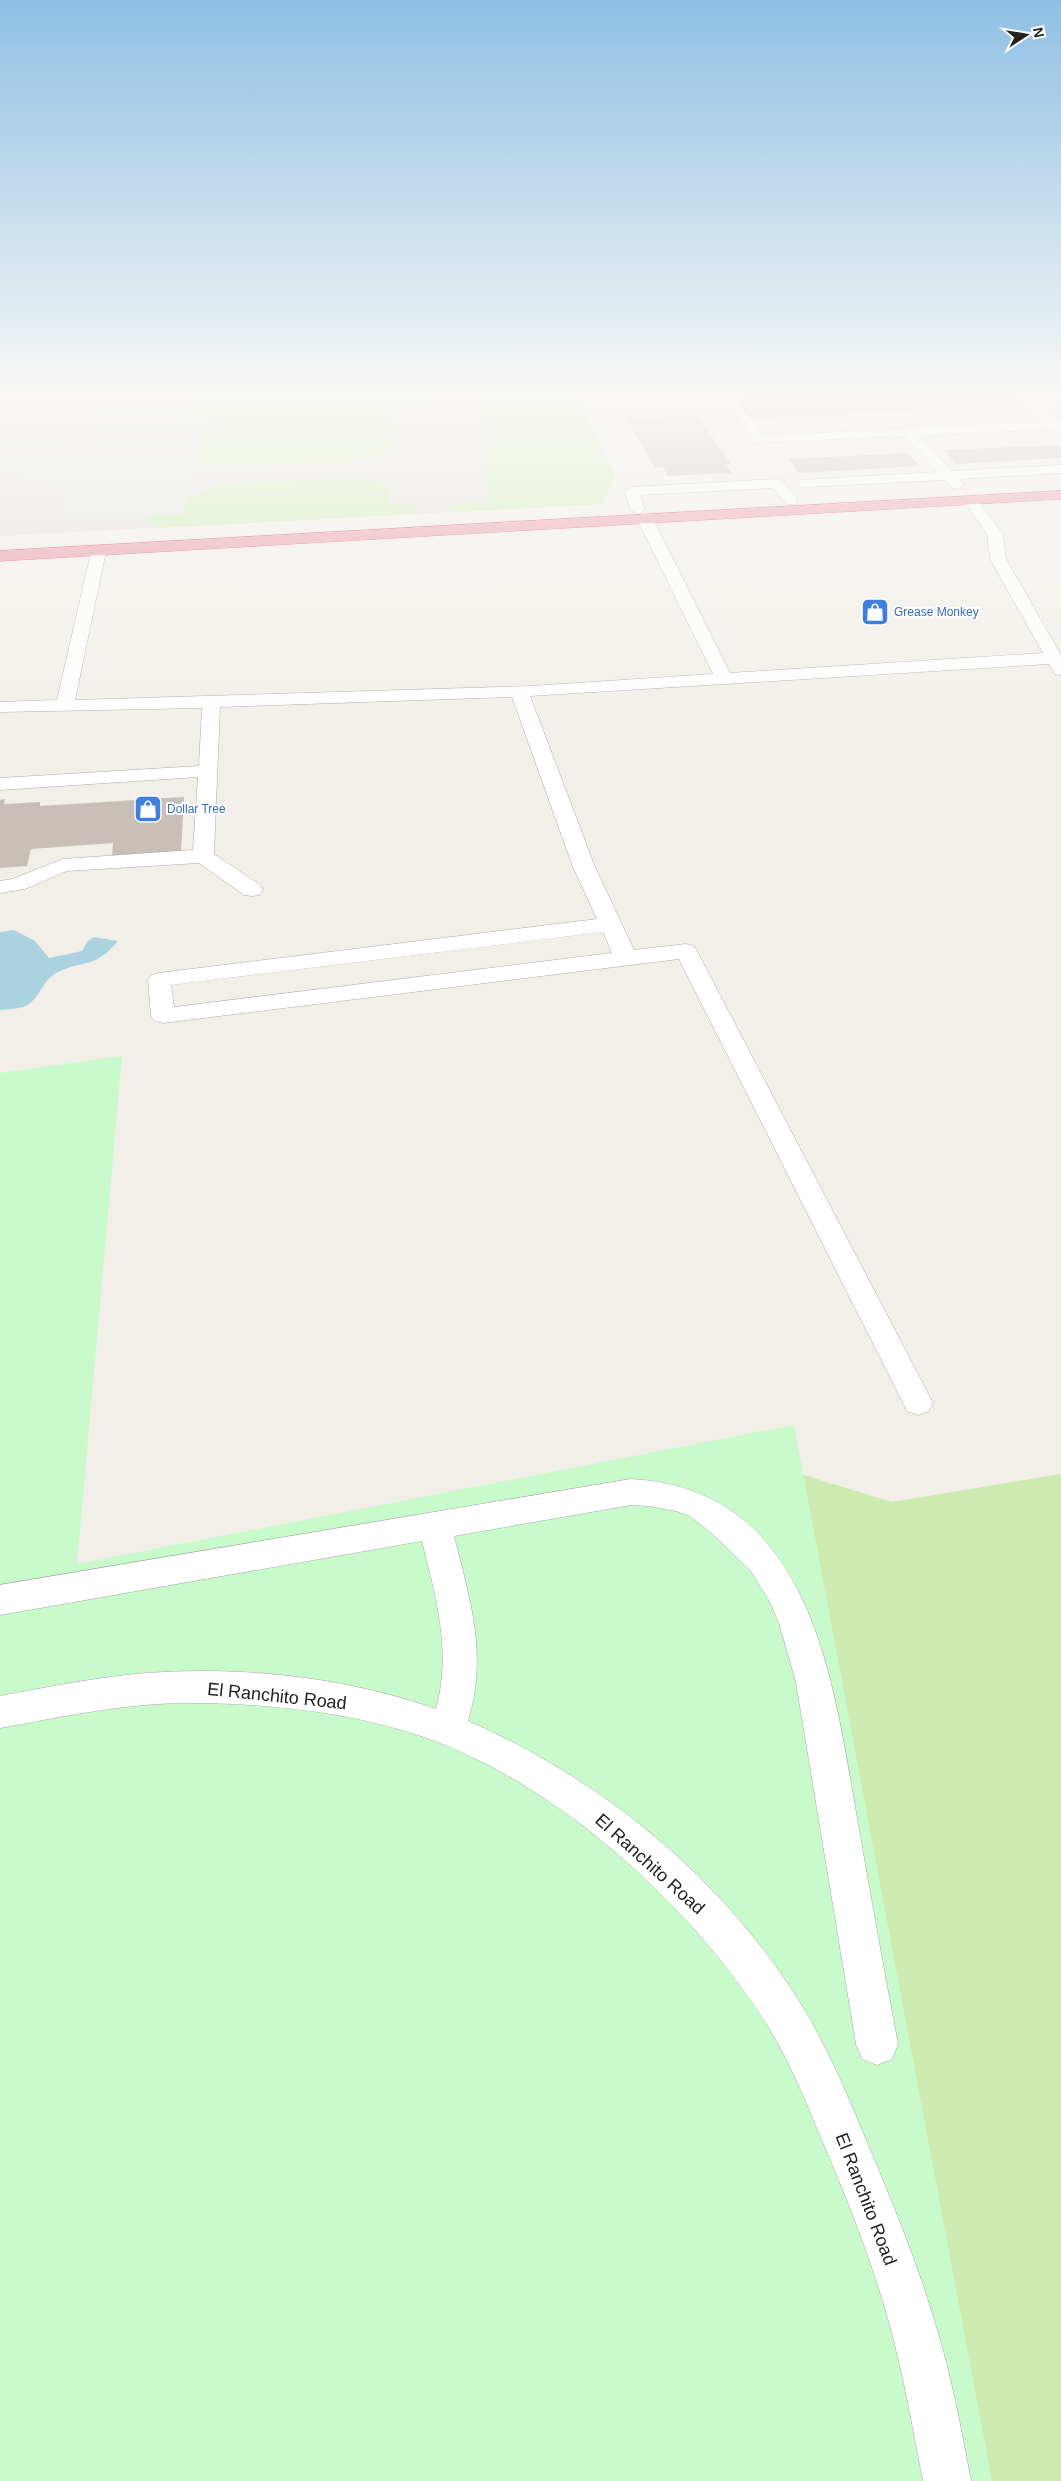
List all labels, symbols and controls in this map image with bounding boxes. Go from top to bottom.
north arrow [1001,10,1051,60]
text: N [1030,26,1048,39]
shop icon: Grease Monkey [860,597,890,627]
place label: Grease Monkey [894,605,979,619]
shop icon: Dollar Tree [133,794,163,824]
place label: Dollar Tree [167,802,226,816]
street label: El Ranchito Road [206,1679,348,1713]
street label: El Ranchito Road [591,1810,709,1918]
street label: El Ranchito Road [832,2130,900,2268]

